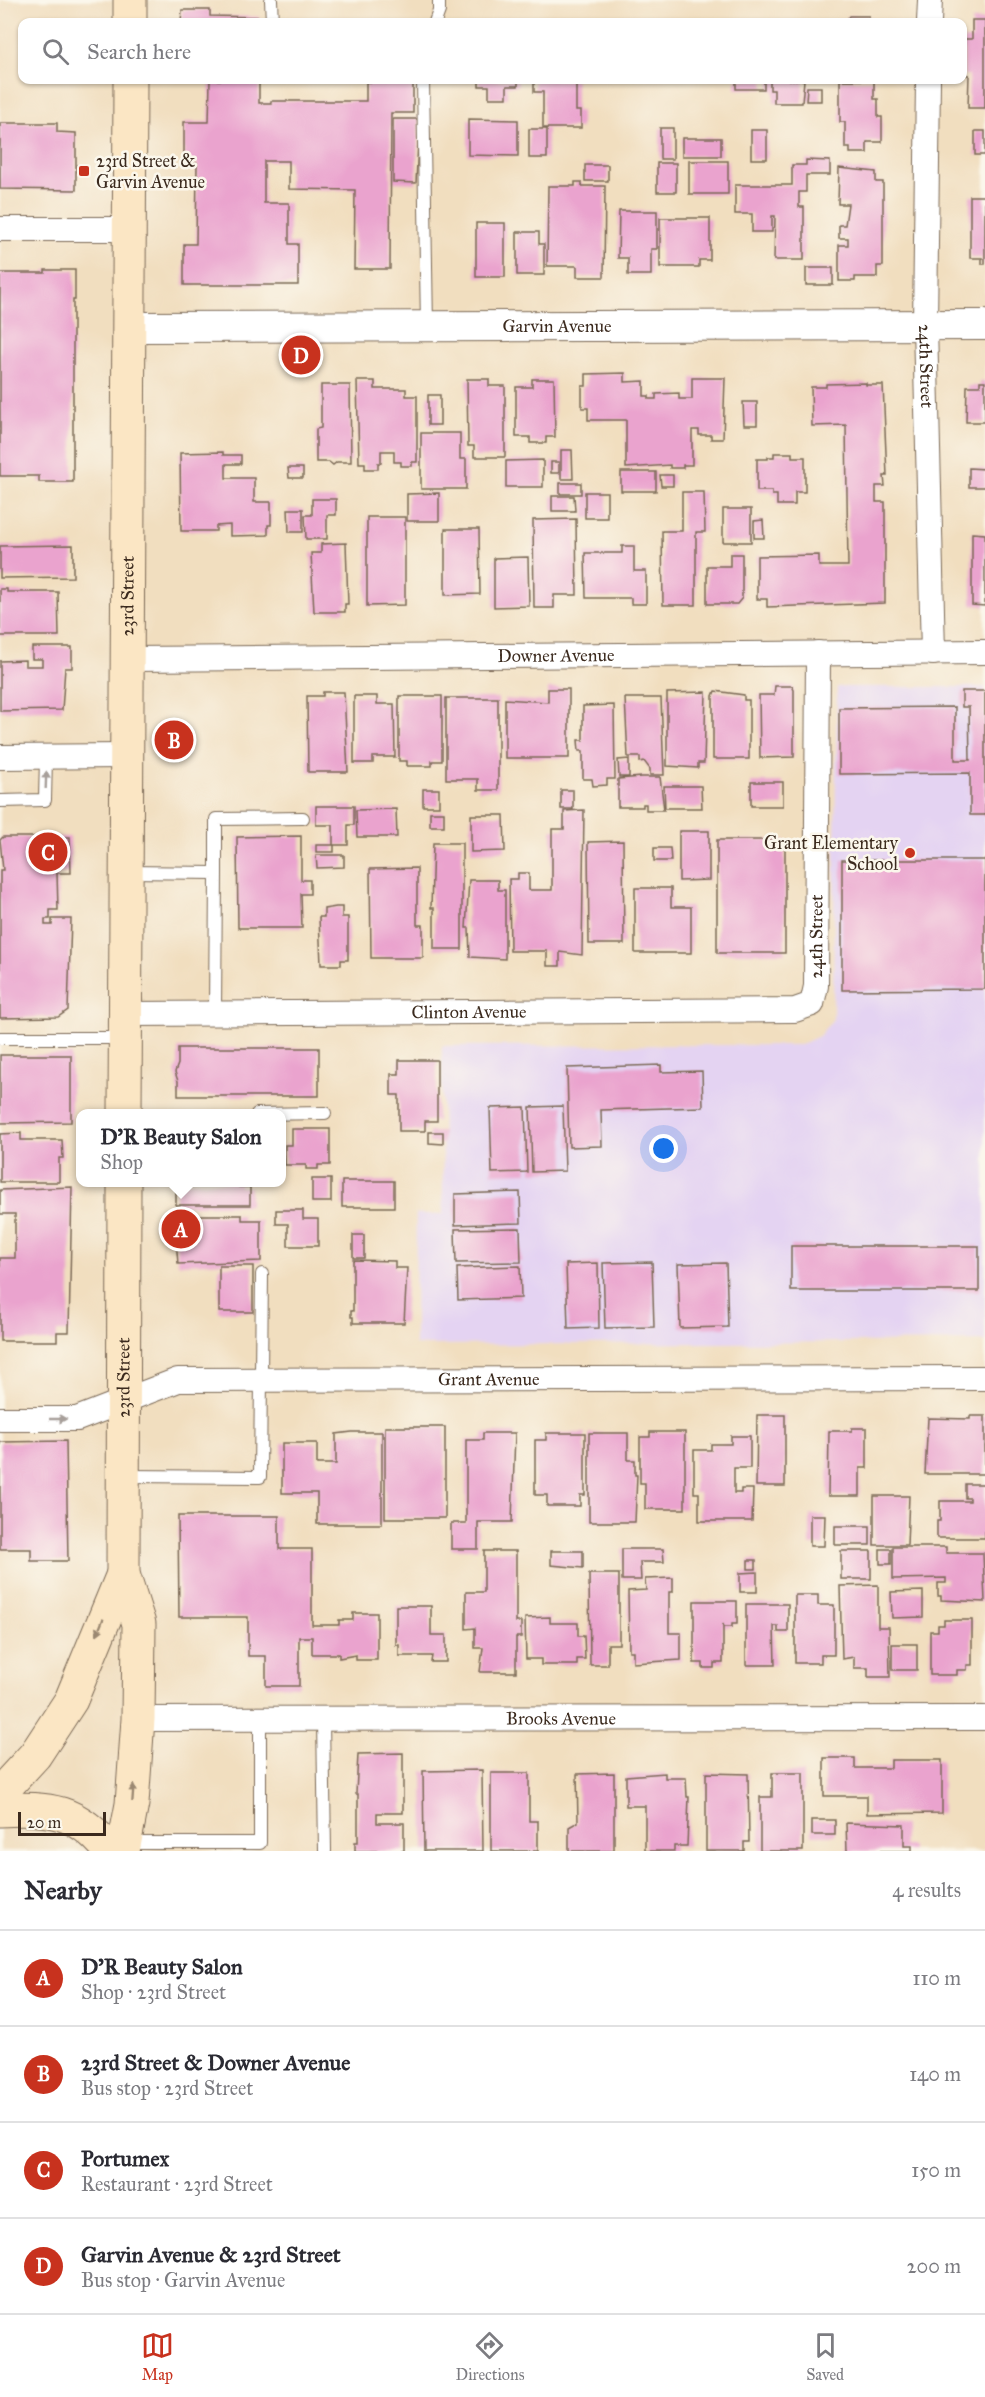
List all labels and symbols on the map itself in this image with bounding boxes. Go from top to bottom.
place label: 23rd Street & Garvin Avenue [96,150,205,193]
marker: 23rd Street & Garvin Avenue [77,164,91,178]
street label: Garvin Avenue [502,315,612,337]
street label: 24th Street [914,324,938,409]
pin: D [282,332,320,378]
street label: 23rd Street [116,555,139,636]
street label: Downer Avenue [497,644,615,667]
pin: B [154,718,194,762]
one-way arrow [41,771,50,790]
pin: C [28,830,68,874]
place label: Grant Elementary School [764,832,899,875]
marker: Grant Elementary School [903,846,917,860]
street label: 24th Street [805,894,828,979]
street label: Clinton Avenue [411,1001,527,1023]
your location [649,1134,678,1163]
pin: A [162,1206,201,1252]
street label: 23rd Street [112,1337,135,1418]
street label: Grant Avenue [438,1368,540,1390]
one-way arrow [49,1414,68,1424]
one-way arrow [95,1619,105,1637]
street label: Brooks Avenue [506,1707,616,1730]
one-way arrow [128,1784,138,1803]
scale bar [18,1809,106,1836]

